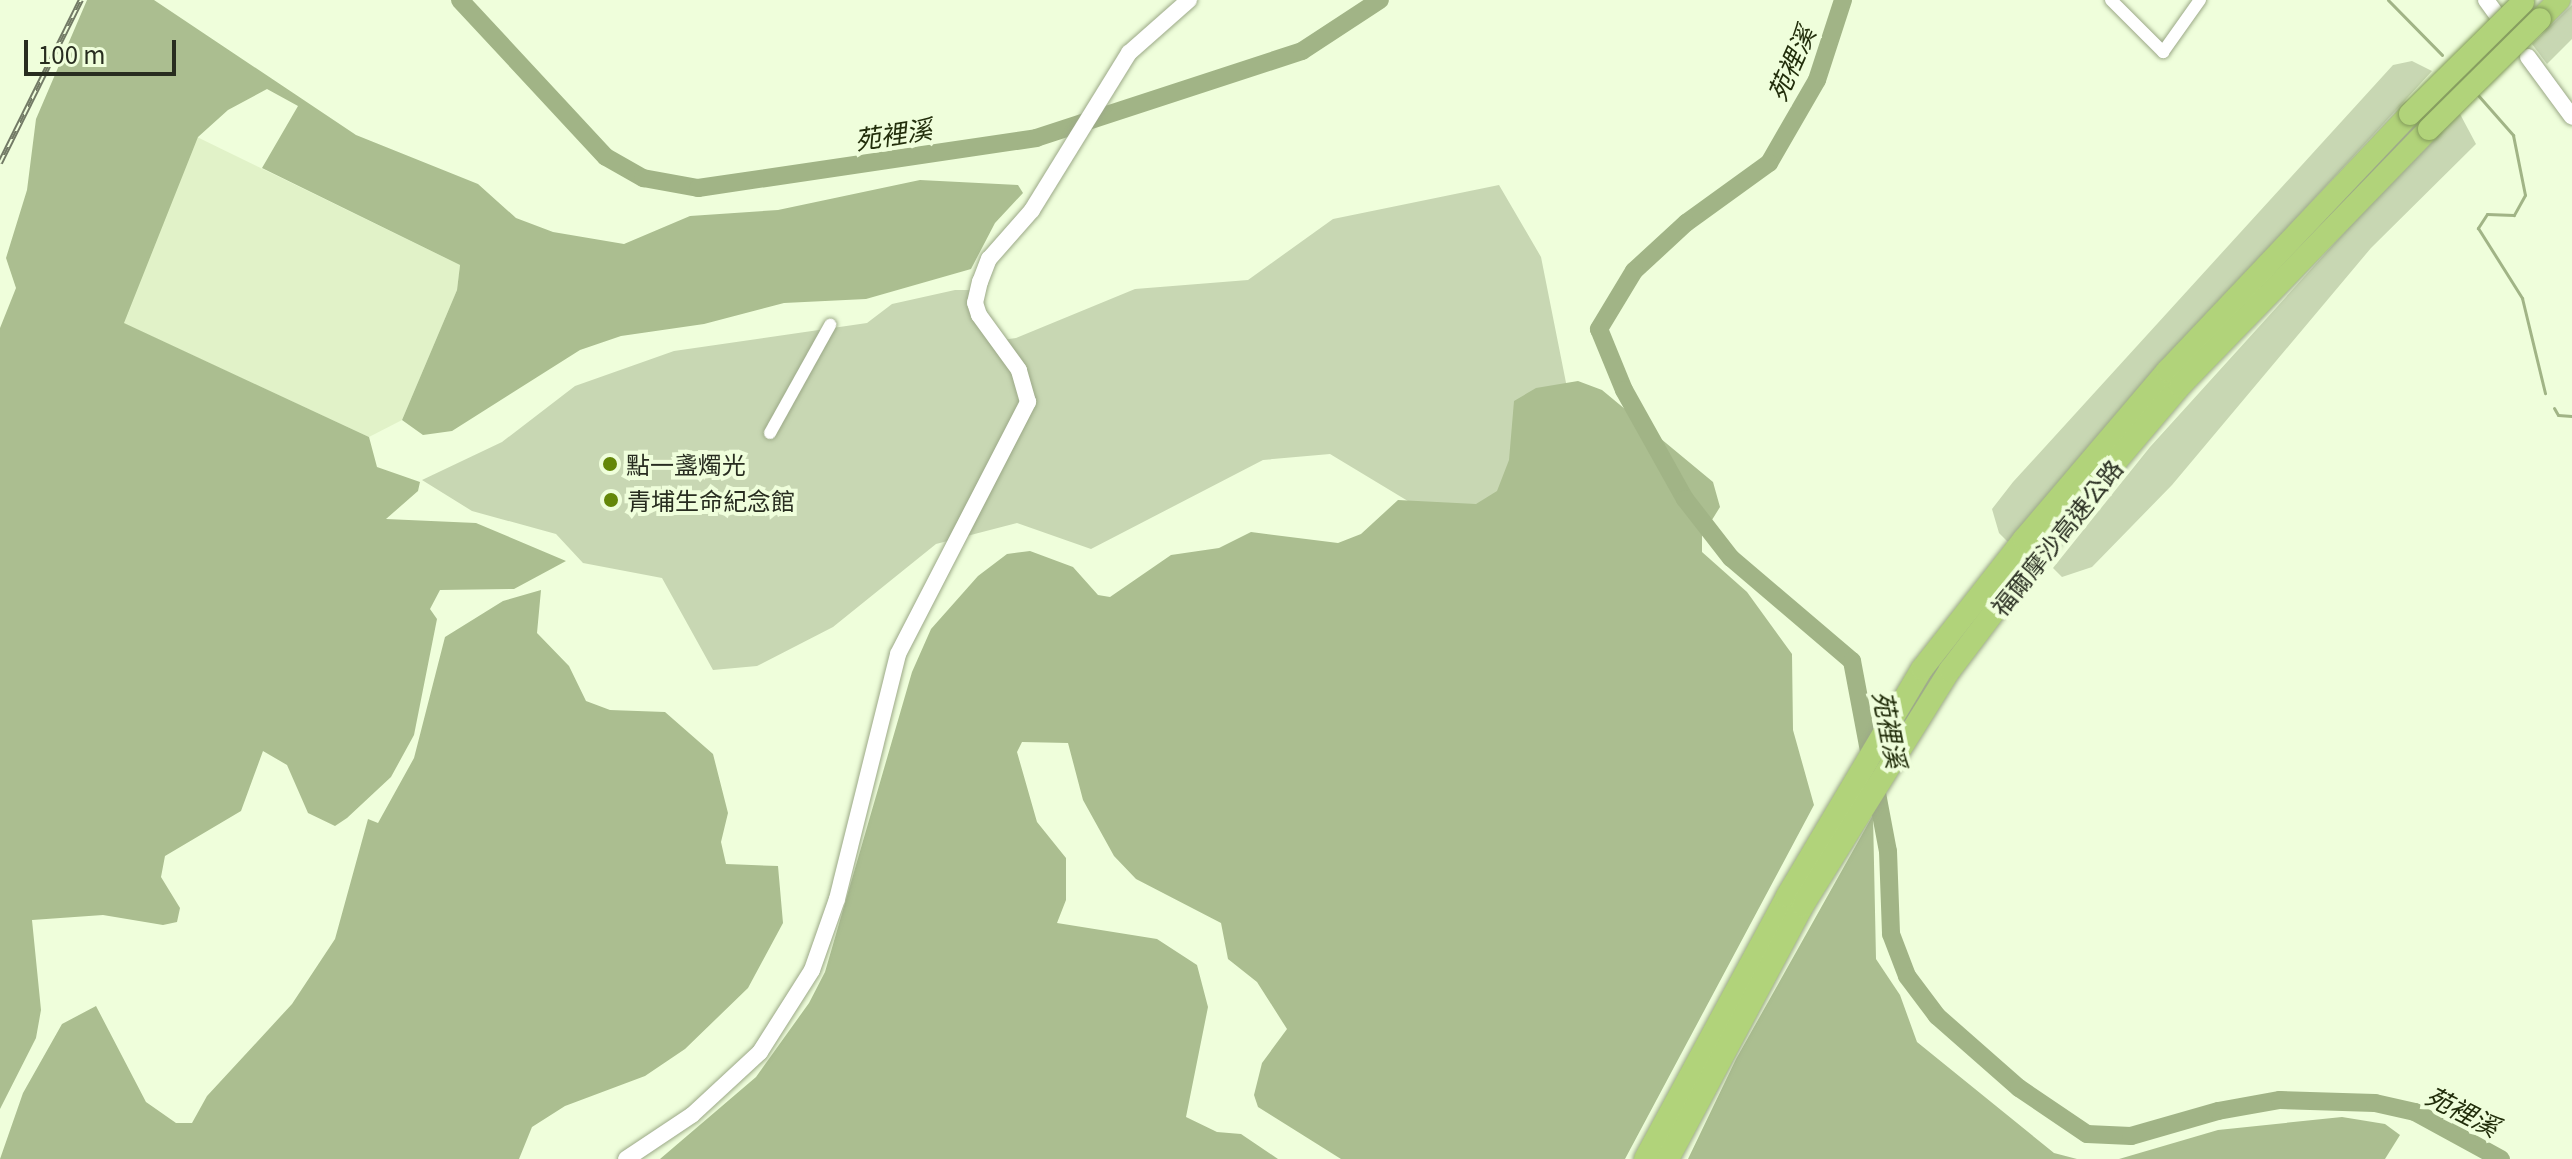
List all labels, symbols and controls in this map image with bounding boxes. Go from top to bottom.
water label: 苑裡溪 [1760,21,1820,105]
scale bar [28,24,180,74]
text: 100 m [38,36,106,71]
water label: 苑裡溪 [852,111,934,155]
place label: 點一盞燭光 [626,450,746,478]
street label: 福爾摩沙高速公路 [1984,453,2128,621]
marker: 點一盞燭光 [601,455,619,473]
place label: 青埔生命紀念館 [627,486,795,514]
marker: 青埔生命紀念館 [602,491,620,509]
water label: 苑裡溪 [1868,688,1914,770]
water label: 苑裡溪 [2421,1078,2505,1142]

